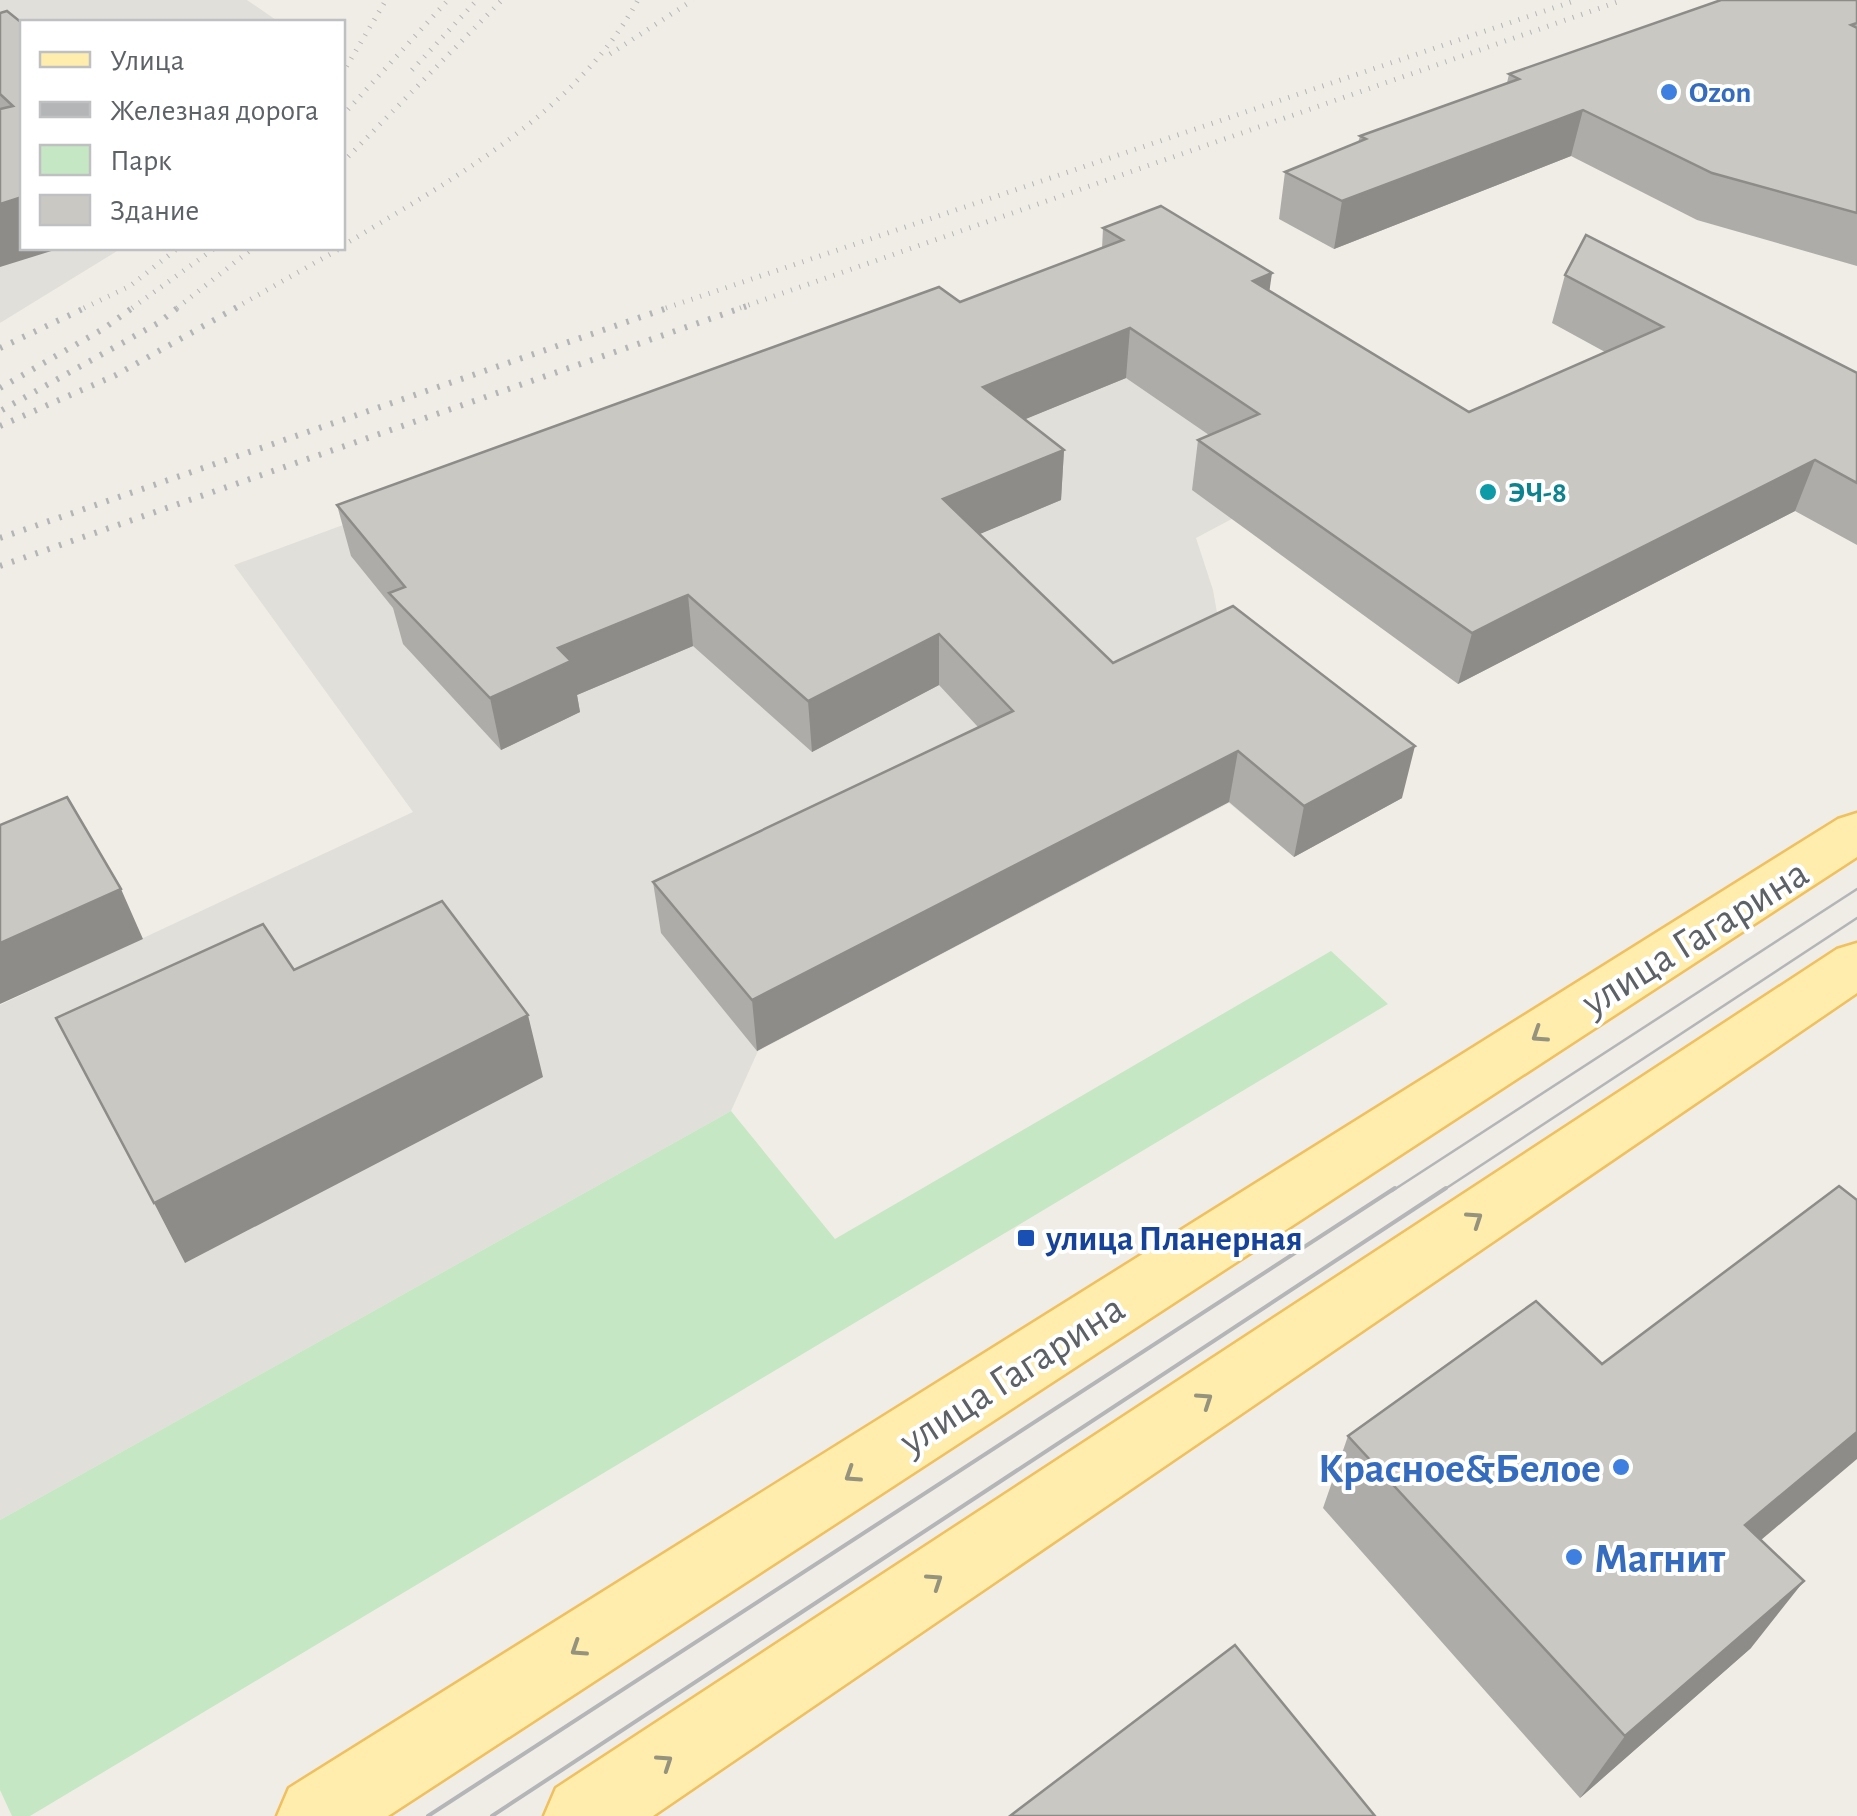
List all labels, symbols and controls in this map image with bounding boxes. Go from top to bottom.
legend [20,20,345,250]
text: Улица [110,46,185,76]
place label: Ozon [1689,78,1751,108]
marker: Ozon [1658,81,1680,103]
text: Железная дорога [110,96,319,126]
text: Парк [110,146,172,176]
text: Здание [110,196,199,226]
place label: ЭЧ-8 [1508,478,1567,508]
marker: ЭЧ-8 [1477,481,1499,503]
street label: улица Гагарина [1574,851,1816,1024]
one-way arrow [1531,1023,1549,1042]
one-way arrow [1465,1213,1483,1232]
place label: улица Планерная [1045,1222,1303,1257]
marker: улица Планерная [1015,1227,1037,1249]
street label: улица Гагарина [891,1287,1132,1463]
one-way arrow [1194,1394,1213,1412]
place label: Красное&Белое [1318,1448,1601,1490]
marker: Красное&Белое [1610,1456,1632,1478]
one-way arrow [845,1462,863,1481]
place label: Магнит [1594,1538,1726,1580]
marker: Магнит [1563,1546,1585,1568]
one-way arrow [924,1575,943,1593]
one-way arrow [571,1637,589,1656]
one-way arrow [655,1755,673,1774]

